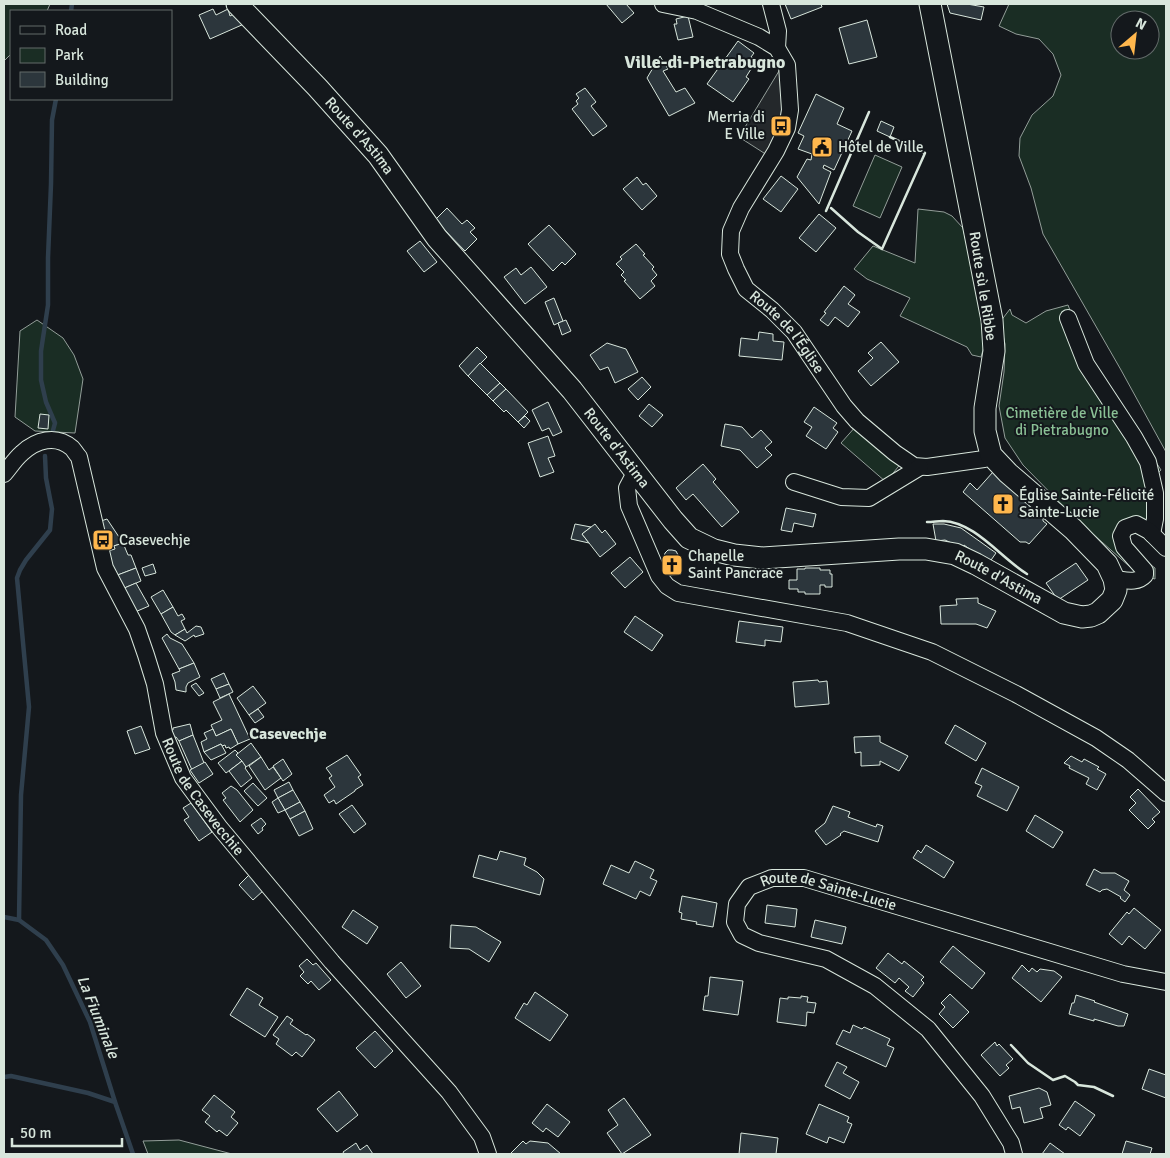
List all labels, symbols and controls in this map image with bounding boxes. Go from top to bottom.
legend [10,10,172,100]
north arrow [1110,10,1160,60]
text: N [1133,14,1149,34]
text: Road [55,21,87,39]
text: Park [55,46,84,64]
district label: Ville-di-Pietrabugno [625,51,785,73]
text: Building [55,71,109,89]
street label: Route d'Astima [321,93,398,178]
place label: Merria di E Ville [707,108,765,143]
bus stop icon: Merria di E Ville [769,114,793,138]
public building icon: Hôtel de Ville [810,135,834,159]
place label: Hôtel de Ville [838,138,924,156]
street label: Route sù le Ribbe [965,230,1001,342]
street label: Route de l'Église [746,287,828,377]
street label: Route d'Astima [580,404,654,492]
park label: Cimetière de Ville di Pietrabugno [1005,404,1119,439]
place label: Église Sainte-Félicité Sainte-Lucie [1019,485,1154,521]
church icon: Église Sainte-Félicité Sainte-Lucie [991,492,1015,516]
bus stop icon: Casevechje [91,528,115,552]
place label: Casevechje [119,531,191,549]
street label: Route d'Astima [952,546,1045,608]
place label: Chapelle Saint Pancrace [688,547,783,582]
church icon: Chapelle Saint Pancrace [660,553,684,577]
district label: Casevechje [249,724,327,744]
street label: Route de Casevecchie [158,735,248,859]
street label: Route de Sainte-Lucie [758,868,899,914]
water label: La Fiuminale [72,973,124,1062]
scale bar [12,1116,122,1148]
text: 50 m [20,1124,51,1142]

